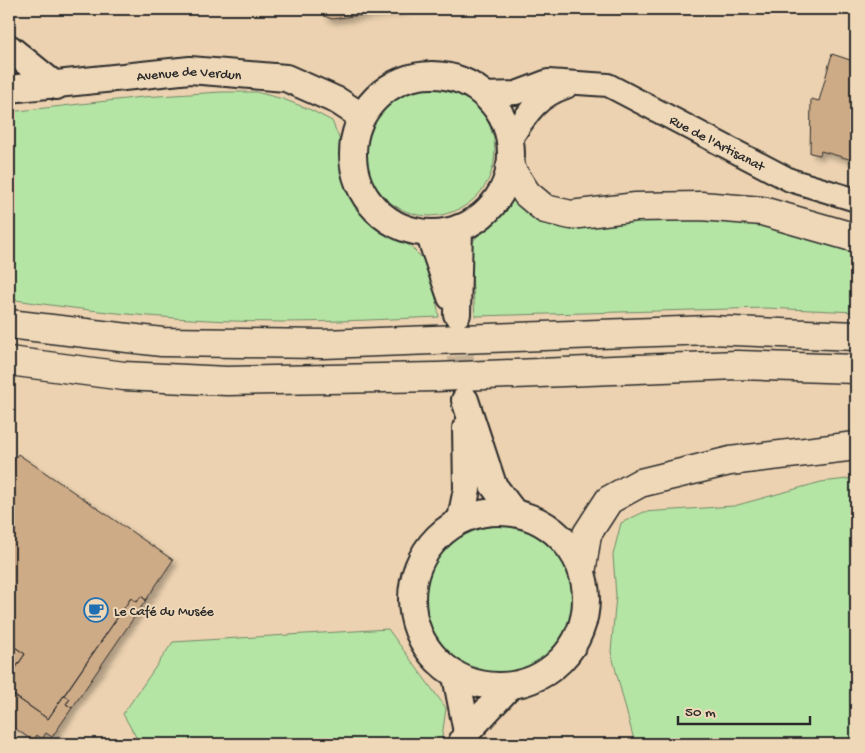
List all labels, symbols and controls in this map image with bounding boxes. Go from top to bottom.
street label: Avenue de Verdun [136,64,243,87]
street label: Rue de l'Artisanat [666,113,768,177]
cafe icon: Le Café du Musée [83,597,109,623]
place label: Le Café du Musée [114,604,215,621]
scale bar [678,693,810,725]
text: 50 m [685,704,716,722]

